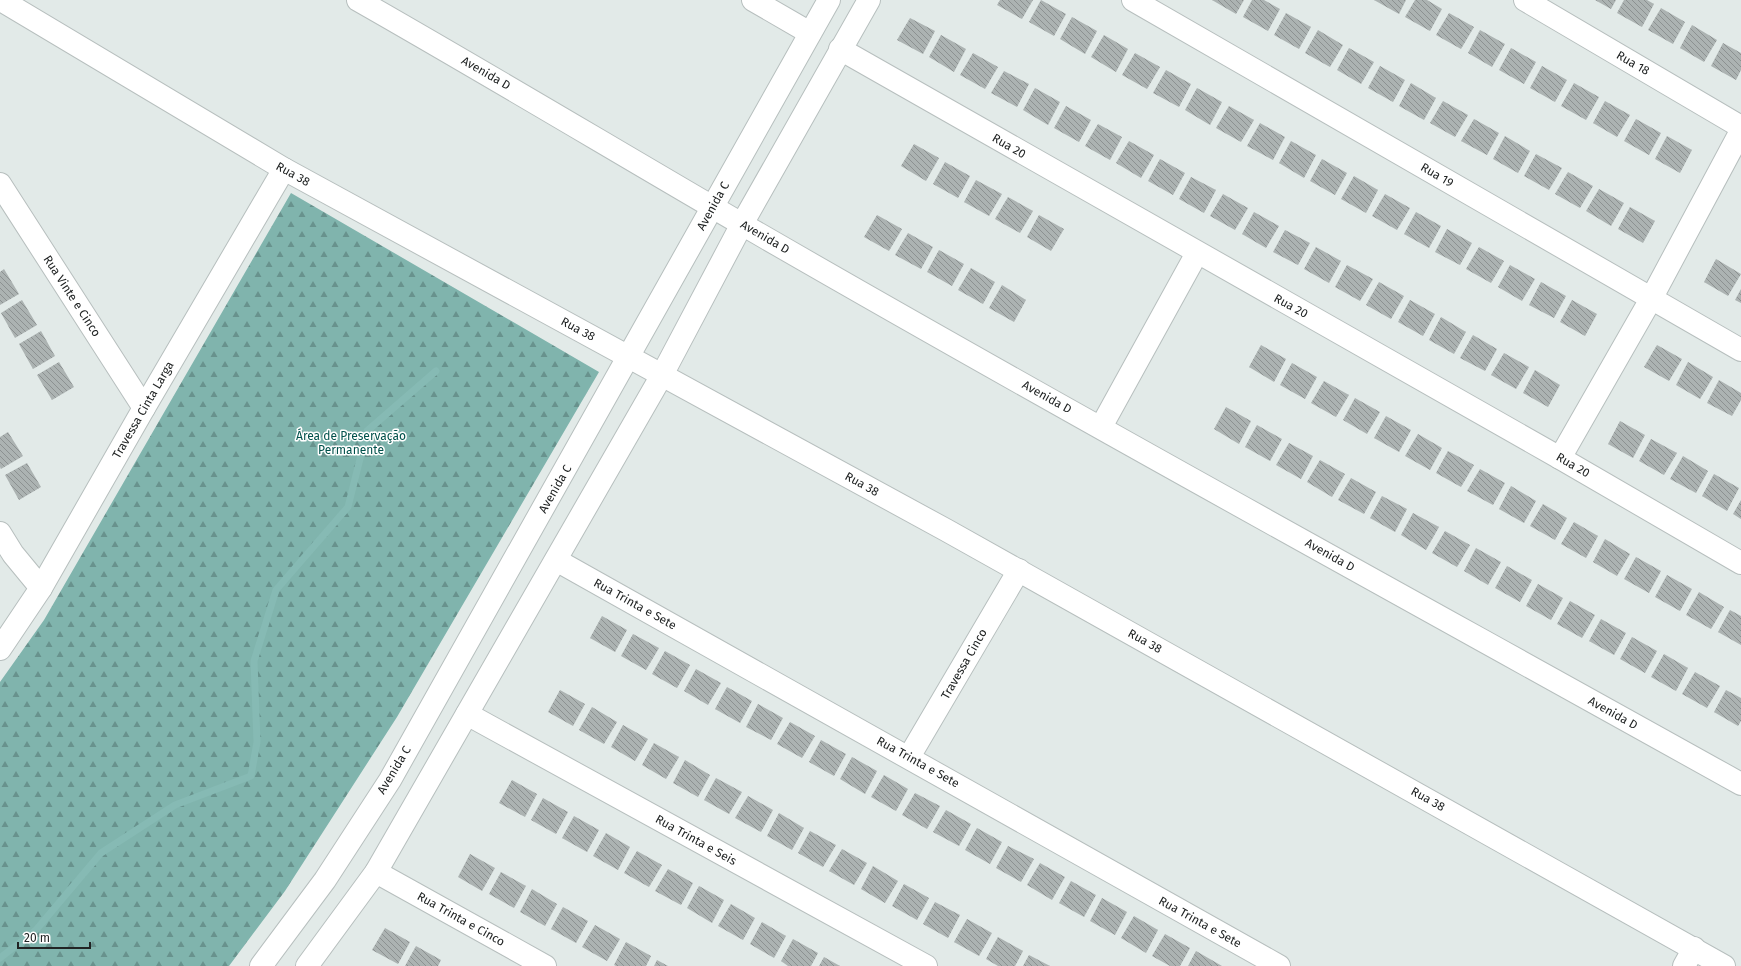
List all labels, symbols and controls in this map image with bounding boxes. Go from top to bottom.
street label: Rua 18 [1614,48,1652,78]
street label: Avenida D [459,53,513,93]
street label: Rua 20 [990,131,1029,161]
street label: Rua 38 [274,159,313,189]
street label: Rua 19 [1418,160,1456,190]
street label: Avenida C [694,179,732,233]
street label: Avenida D [738,217,792,257]
street label: Rua Vinte e Cinco [40,253,104,339]
street label: Rua 20 [1272,291,1311,321]
street label: Rua 38 [559,314,598,344]
street label: Travessa Cinta Larga [109,359,177,461]
street label: Avenida D [1020,378,1074,416]
park label: Área de Preservação Permanente [296,428,406,457]
street label: Rua 20 [1554,450,1593,480]
street label: Avenida C [536,462,575,516]
street label: Rua 38 [843,469,882,499]
street label: Avenida D [1303,536,1357,574]
street label: Rua Trinta e Sete [591,576,679,632]
street label: Travessa Cinco [938,626,990,702]
street label: Rua 38 [1126,626,1165,656]
street label: Avenida D [1586,694,1640,732]
street label: Rua Trinta e Sete [874,734,962,790]
street label: Avenida C [374,743,414,796]
street label: Rua 38 [1409,784,1448,814]
street label: Rua Trinta e Seis [653,812,739,868]
street label: Rua Trinta e Cinco [415,889,507,949]
street label: Rua Trinta e Sete [1156,894,1244,950]
scale bar [18,924,90,950]
text: 20 m [24,931,50,945]

